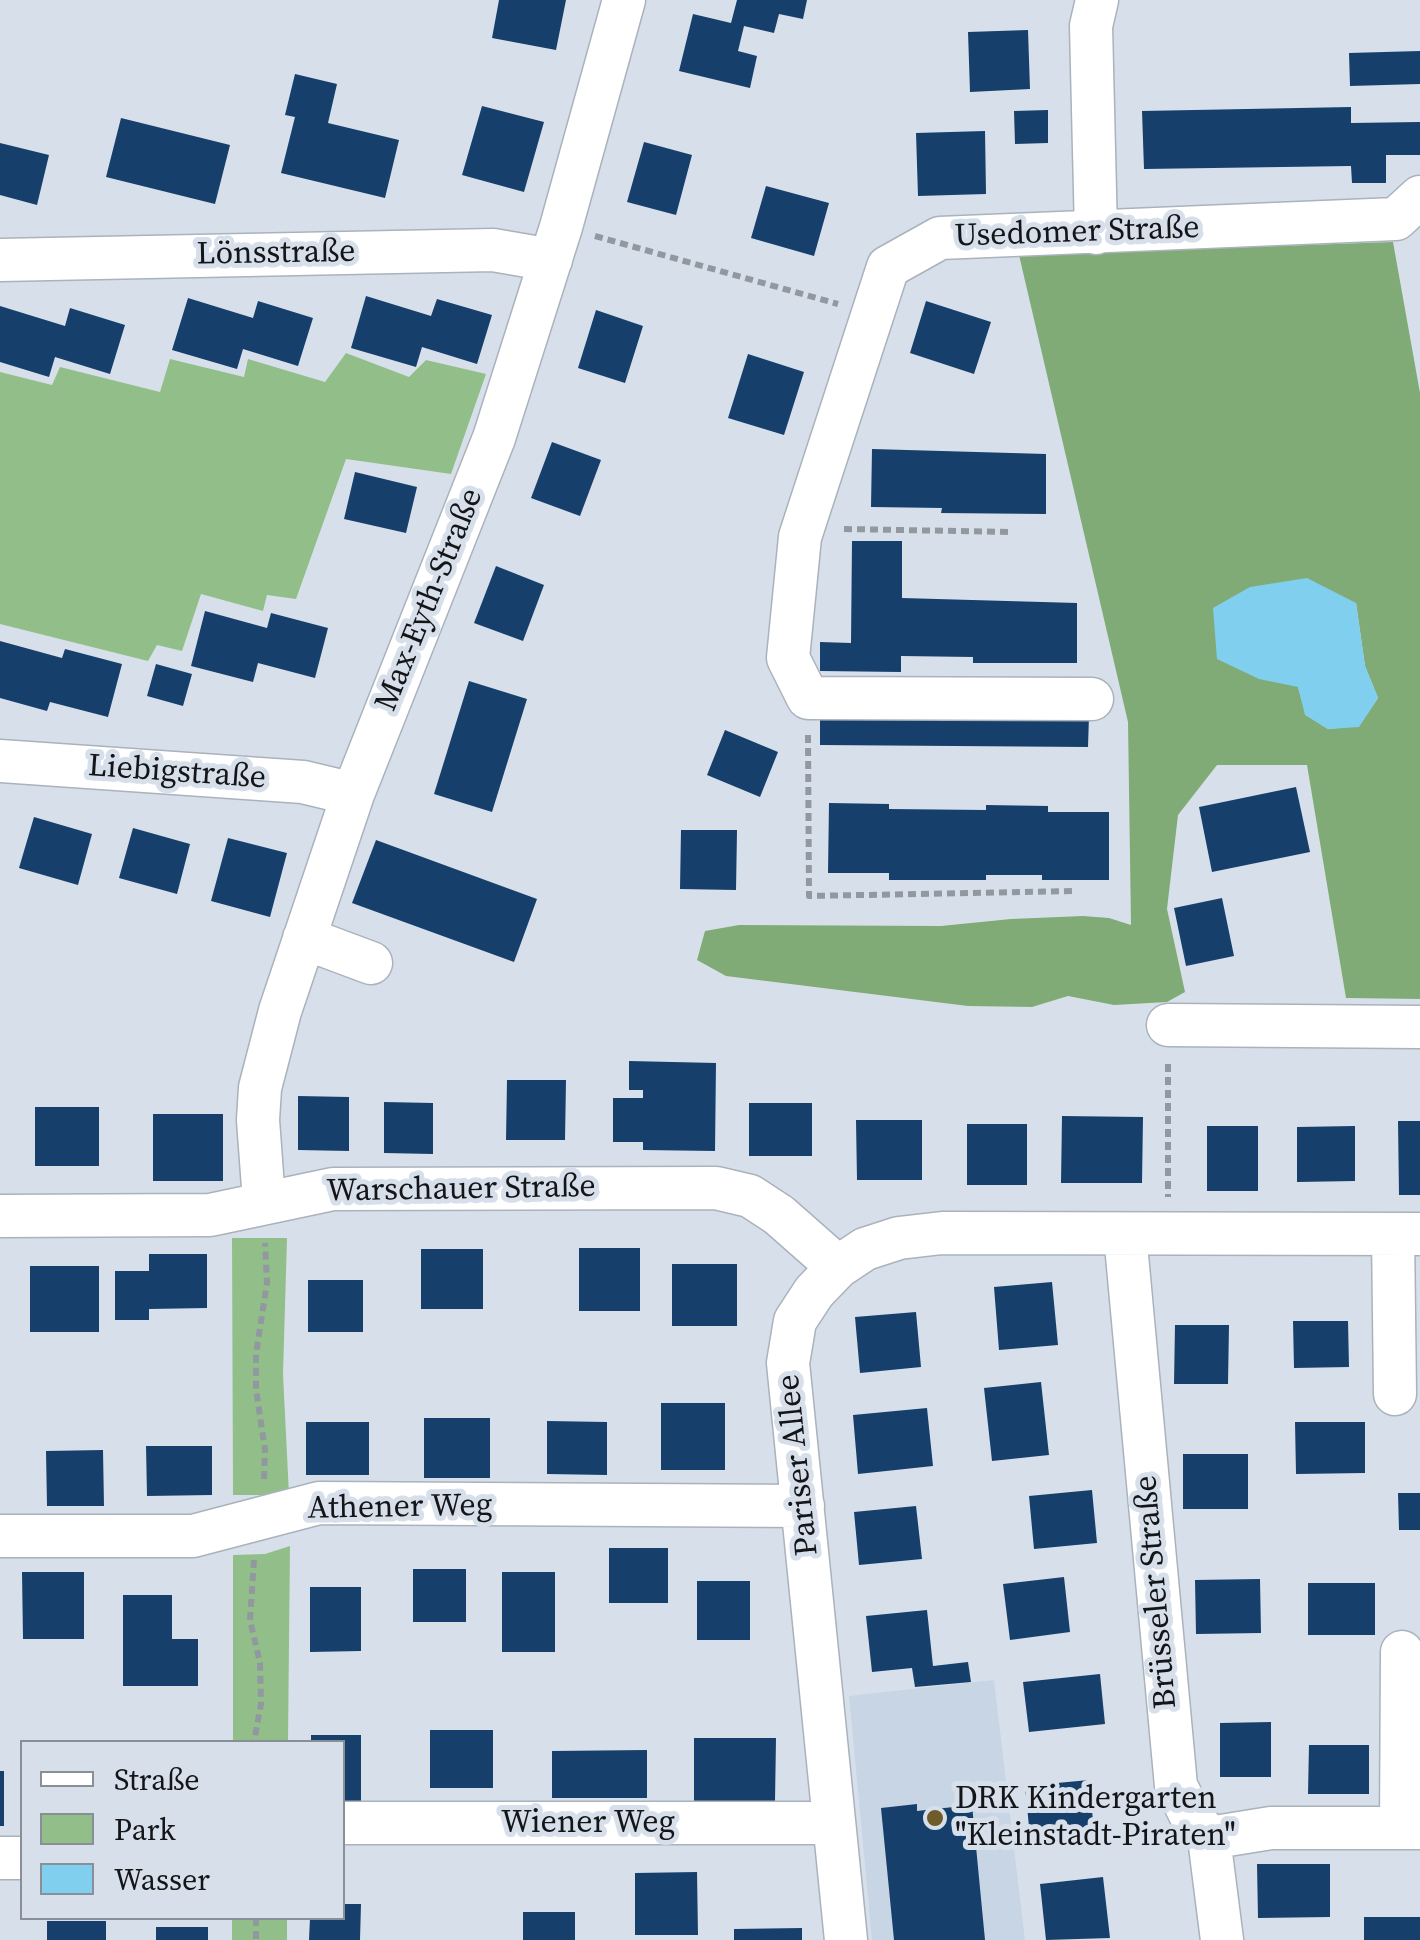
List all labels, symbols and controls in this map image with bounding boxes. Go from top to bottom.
street label: Usedomer Straße [954,210,1200,256]
street label: Lönsstraße [196,233,356,275]
street label: Max-Eyth-Straße [368,483,492,717]
street label: Liebigstraße [87,748,267,798]
street label: Warschauer Straße [326,1168,596,1212]
street label: Pariser Allee [770,1372,828,1558]
street label: Brüsseler Straße [1128,1474,1186,1710]
street label: Athener Weg [307,1487,493,1529]
legend [20,1740,345,1920]
text: Straße [114,1759,200,1800]
place label: DRK Kindergarten "Kleinstadt-Piraten" [955,1781,1236,1856]
street label: Wiener Weg [501,1805,675,1843]
marker: DRK Kindergarten "Kleinstadt-Piraten" [924,1807,946,1829]
text: Park [114,1809,176,1850]
text: Wasser [114,1859,210,1900]

